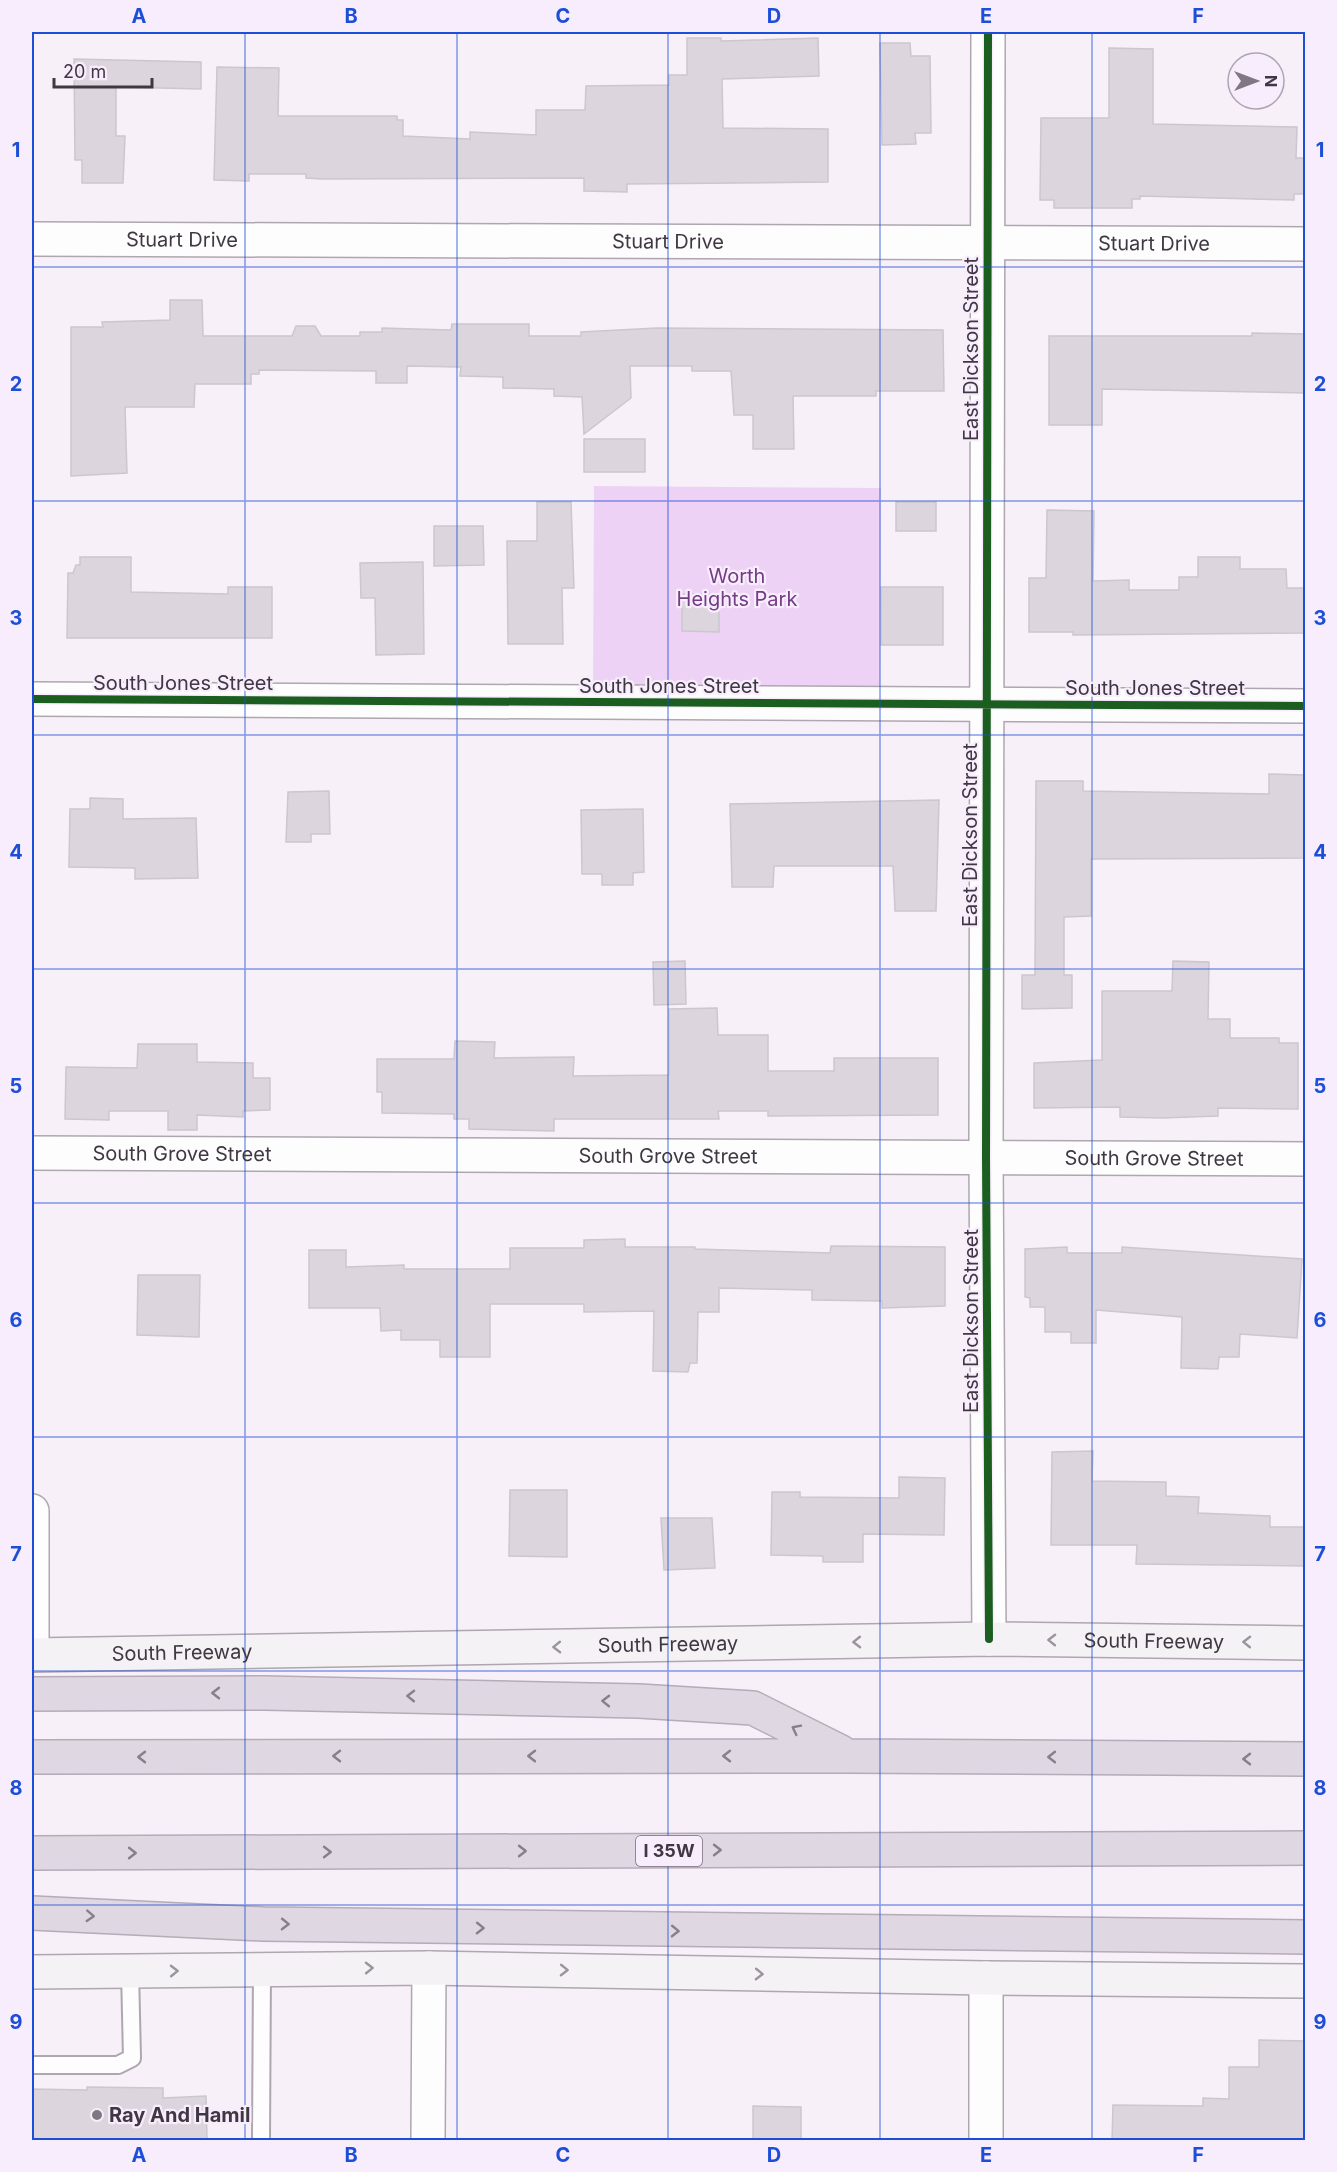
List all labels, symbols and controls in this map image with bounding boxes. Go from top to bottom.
text: A [132,4,147,28]
text: B [344,4,358,28]
text: C [556,4,570,28]
text: D [767,4,781,28]
text: E [980,4,992,28]
text: F [1192,4,1204,28]
scale bar [54,51,152,89]
north arrow [1226,51,1286,111]
text: 20 m [63,61,106,82]
text: N [1261,75,1281,87]
text: 1 [12,138,20,162]
text: 1 [1316,138,1324,162]
street label: Stuart Drive [126,227,238,252]
street label: Stuart Drive [612,229,724,254]
street label: Stuart Drive [1098,231,1210,256]
street label: East Dickson Street [959,257,983,441]
text: 2 [10,372,22,396]
text: 2 [1314,372,1326,396]
park label: Worth Heights Park [677,564,797,611]
text: 3 [10,606,22,630]
text: 3 [1314,606,1326,630]
street label: South Jones Street [93,671,274,695]
street label: South Jones Street [579,674,760,698]
street label: South Jones Street [1065,676,1246,700]
street label: East Dickson Street [958,743,982,927]
text: 4 [9,840,23,864]
text: 4 [1313,840,1327,864]
text: 5 [10,1074,22,1098]
text: 5 [1314,1074,1326,1098]
street label: South Grove Street [92,1141,272,1166]
street label: South Grove Street [578,1144,758,1168]
street label: South Grove Street [1064,1146,1244,1171]
street label: East Dickson Street [959,1229,983,1413]
text: 6 [10,1308,23,1332]
text: 6 [1314,1308,1327,1332]
text: 7 [10,1542,22,1566]
text: 7 [1314,1542,1326,1566]
street label: South Freeway [1083,1628,1224,1654]
street label: South Freeway [597,1631,738,1658]
one-way arrow [1048,1634,1057,1646]
one-way arrow [853,1635,862,1648]
one-way arrow [1243,1636,1252,1648]
street label: South Freeway [111,1639,252,1666]
one-way arrow [553,1640,562,1653]
one-way arrow [212,1687,221,1699]
one-way arrow [407,1690,416,1702]
one-way arrow [602,1694,611,1707]
one-way arrow [791,1725,802,1737]
one-way arrow [332,1750,341,1762]
one-way arrow [527,1750,536,1762]
one-way arrow [722,1750,731,1762]
one-way arrow [137,1751,146,1763]
one-way arrow [1048,1751,1057,1763]
one-way arrow [1243,1753,1252,1765]
text: 8 [9,1776,23,1800]
text: 8 [1313,1776,1327,1800]
road number: I 35W [636,1836,702,1866]
one-way arrow [712,1844,721,1856]
one-way arrow [517,1845,526,1857]
one-way arrow [322,1846,331,1858]
one-way arrow [127,1847,136,1859]
one-way arrow [85,1910,94,1922]
one-way arrow [280,1918,289,1931]
one-way arrow [475,1921,484,1934]
one-way arrow [670,1925,679,1937]
one-way arrow [364,1962,373,1974]
one-way arrow [169,1964,178,1977]
one-way arrow [559,1964,568,1976]
one-way arrow [754,1968,763,1980]
text: 9 [10,2010,23,2034]
text: 9 [1314,2010,1327,2034]
place label: Ray And Hamil [109,2103,250,2127]
marker: Ray And Hamil [90,2108,104,2122]
text: A [132,2143,147,2167]
text: B [344,2143,358,2167]
text: C [556,2143,570,2167]
text: D [767,2143,781,2167]
text: E [980,2143,992,2167]
text: F [1192,2143,1204,2167]

